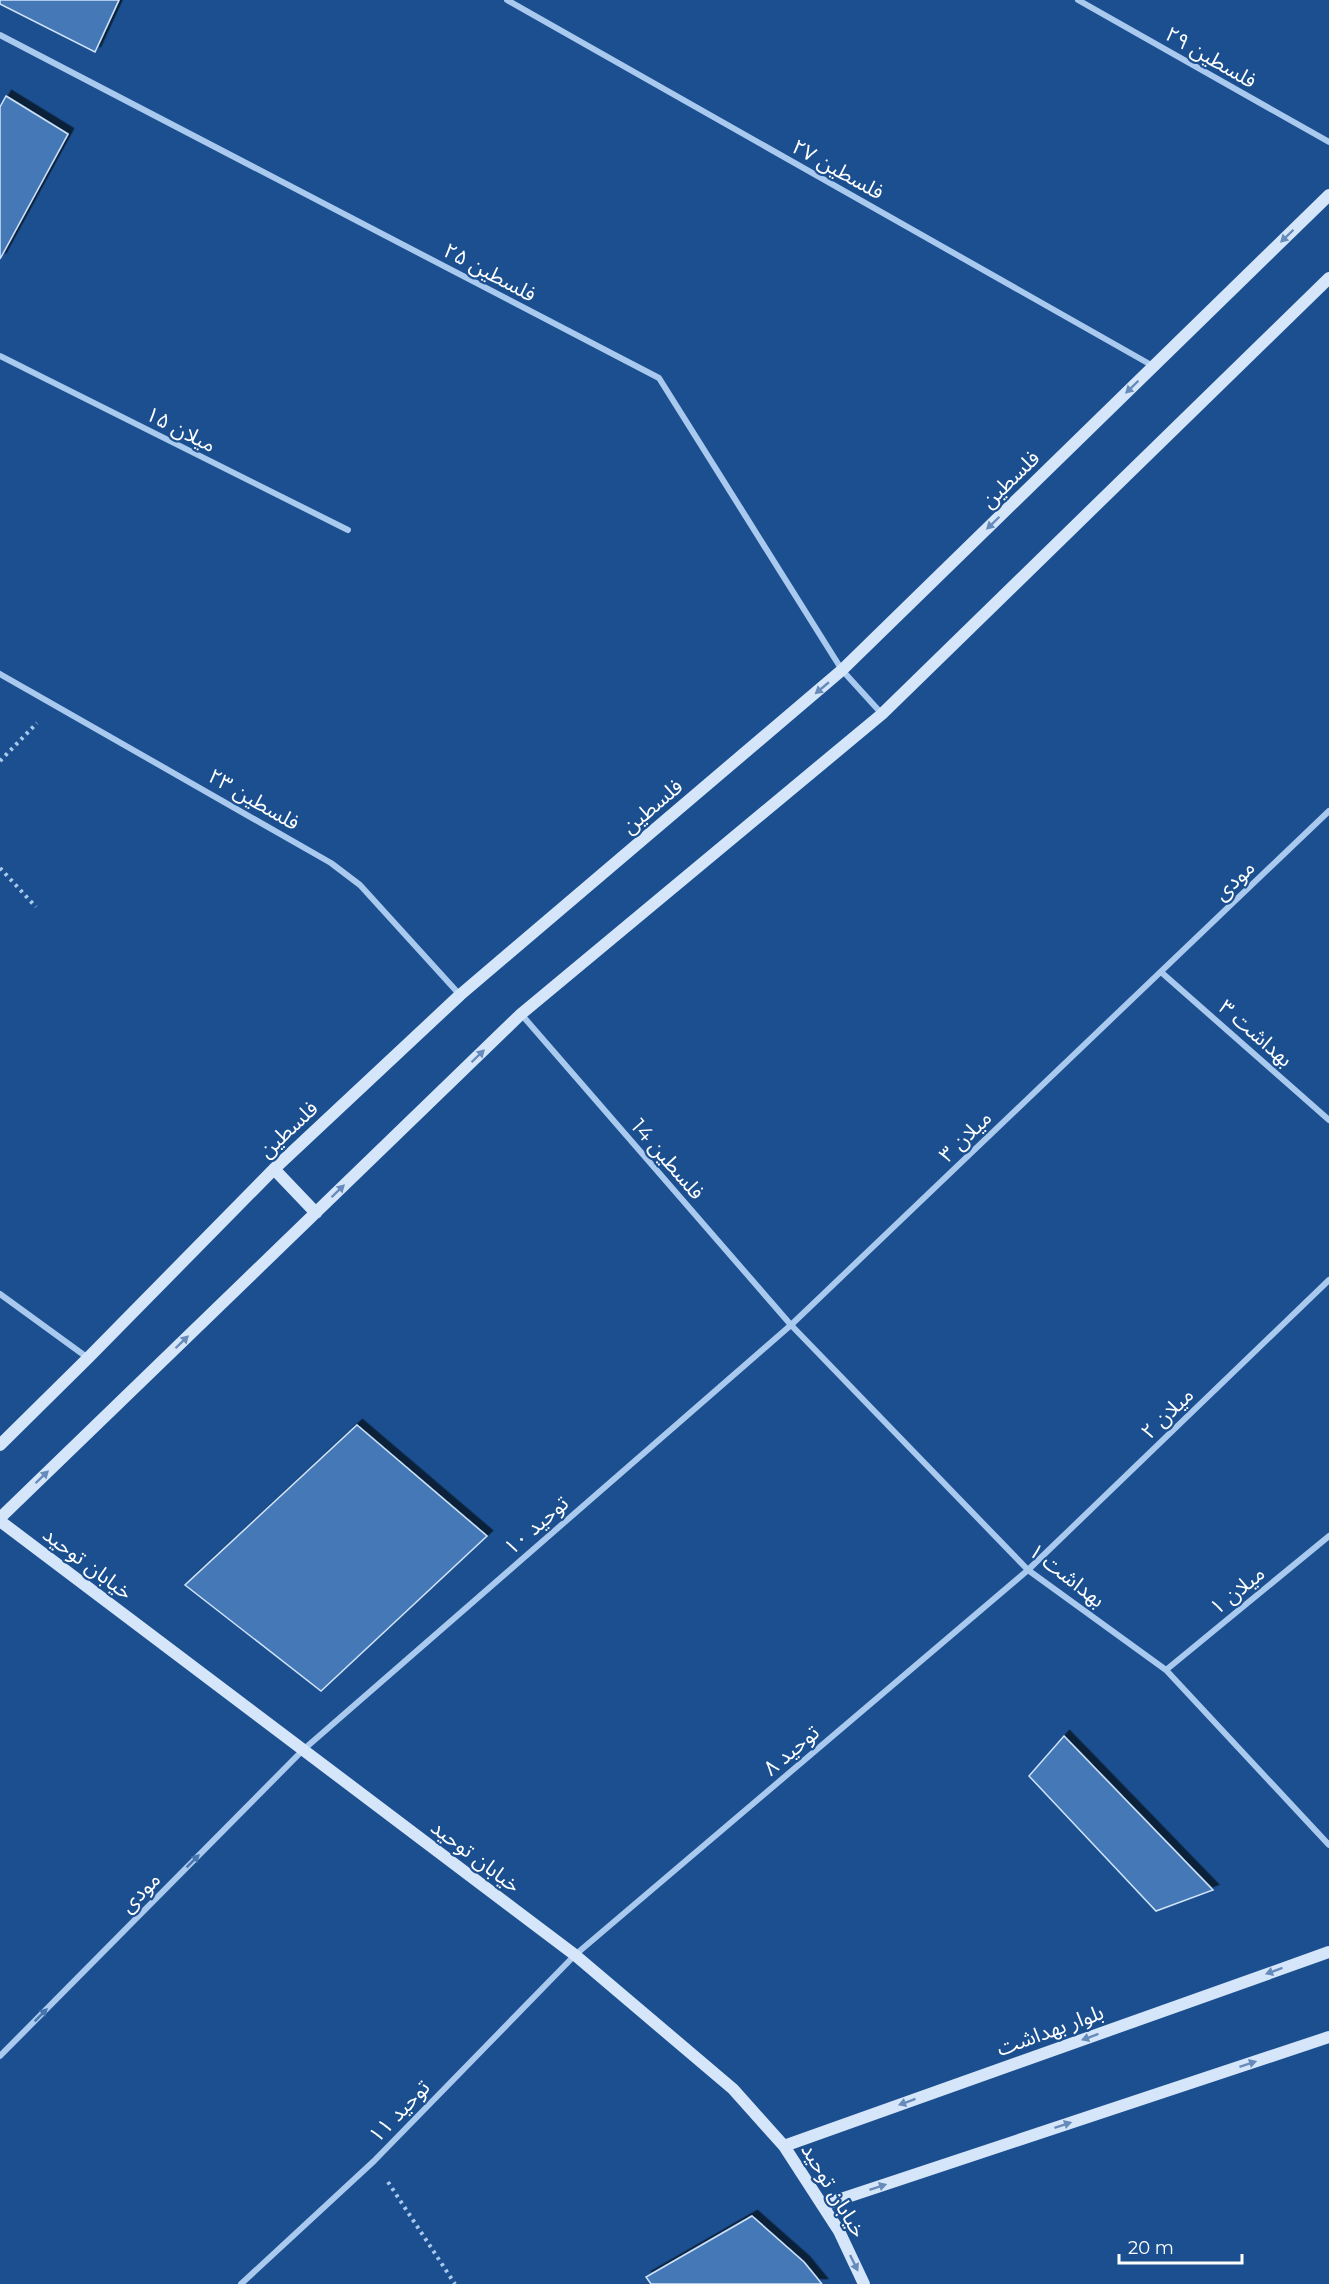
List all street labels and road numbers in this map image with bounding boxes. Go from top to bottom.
street label: فلسطین ۲۹ [1161,21,1261,93]
street label: فلسطین ۲۷ [788,134,888,204]
street label: فلسطین ۲۵ [439,237,541,307]
street label: میلان ۱۵ [142,401,220,457]
street label: فلسطین [976,445,1044,513]
street label: فلسطین ۲۳ [204,763,304,835]
street label: فلسطین [617,773,687,839]
street label: مودی [1208,855,1260,905]
street label: بهداشت ۳ [1214,994,1298,1072]
street label: فلسطین [253,1095,323,1163]
street label: میلان ۳ [934,1105,996,1167]
street label: فلسطین 14 [626,1114,710,1204]
street label: میلان ۲ [1136,1382,1198,1444]
street label: توحید ۱۰ [499,1490,573,1560]
street label: خیابان توحید [38,1521,138,1605]
street label: بهداشت ۱ [1024,1538,1110,1612]
street label: میلان ۱ [1205,1560,1269,1620]
street label: توحید ۸ [758,1720,824,1780]
street label: خیابان توحید [426,1814,526,1898]
street label: مودی [115,1867,165,1917]
street label: بلوار بهداشت [993,1999,1107,2061]
street label: توحید ۱۱ [363,2075,435,2147]
street label: خیابان توحید [796,2138,872,2242]

